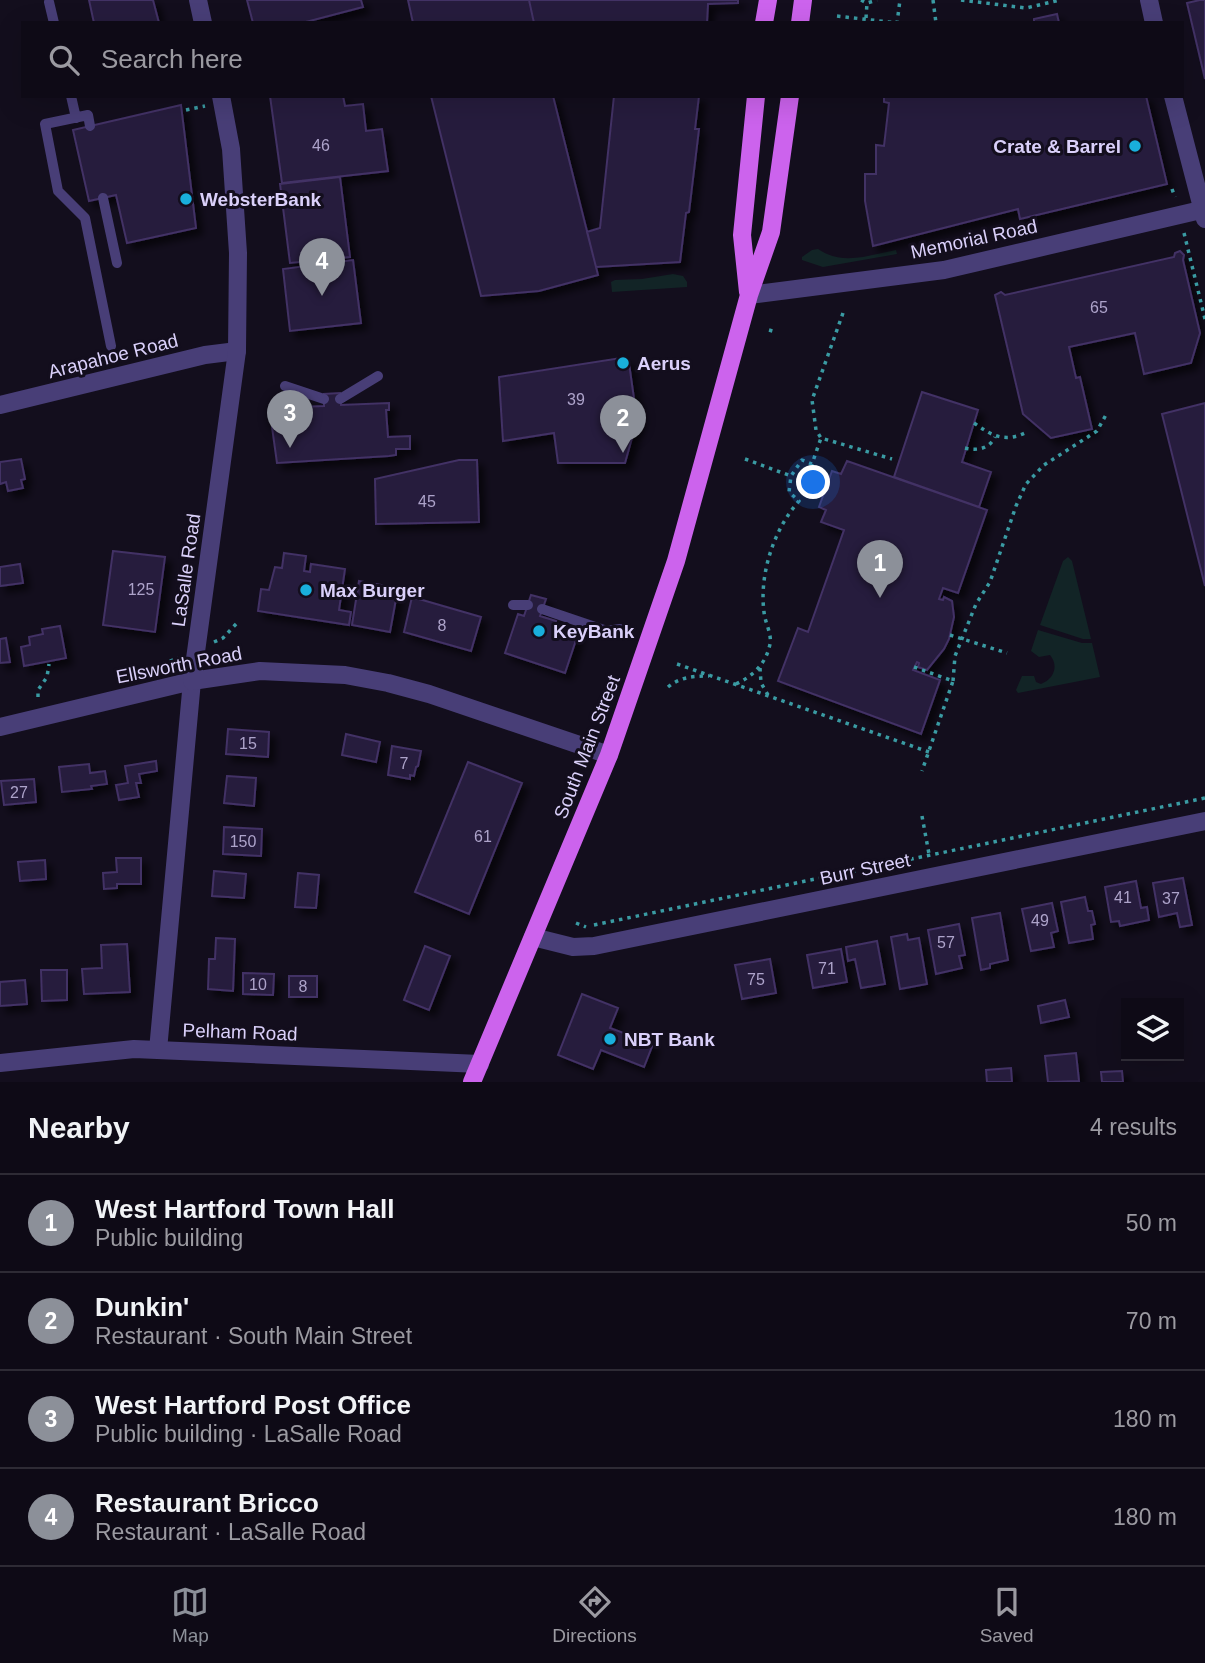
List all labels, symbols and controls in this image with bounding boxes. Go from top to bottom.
search box [21,21,1184,98]
icon: search [45,41,83,79]
text: Search here [101,44,243,74]
place label: Crate & Barrel [993,136,1121,157]
house number: 46 [312,137,330,154]
marker: Crate & Barrel [1127,138,1143,154]
place label: WebsterBank [200,189,322,210]
marker: WebsterBank [178,191,194,207]
street label: Memorial Road [909,215,1039,263]
pin: 4 [299,238,345,296]
house number: 65 [1090,299,1108,316]
street label: Arapahoe Road [46,330,180,382]
place label: Aerus [637,353,691,374]
marker: Aerus [615,355,631,371]
pin: 3 [267,390,313,448]
house number: 39 [567,391,585,408]
pin: 2 [600,395,646,453]
your location [796,465,830,499]
house number: 45 [418,493,436,510]
street label: LaSalle Road [168,512,204,628]
pin: 1 [857,540,903,598]
place label: Max Burger [320,580,425,601]
house number: 125 [128,581,154,598]
marker: Max Burger [298,582,314,598]
house number: 8 [438,617,447,634]
place label: KeyBank [553,621,635,642]
marker: KeyBank [531,623,547,639]
street label: Ellsworth Road [114,643,244,687]
street label: South Main Street [550,672,624,822]
house number: 15 [239,735,257,752]
house number: 7 [400,755,409,772]
house number: 27 [10,784,28,801]
house number: 61 [474,828,492,845]
house number: 150 [230,833,256,850]
street label: Burr Street [818,849,913,889]
house number: 41 [1114,889,1132,906]
house number: 37 [1162,890,1180,907]
house number: 49 [1031,912,1049,929]
house number: 57 [937,934,955,951]
house number: 71 [818,960,836,977]
house number: 75 [747,971,765,988]
house number: 10 [249,976,267,993]
house number: 8 [299,978,308,995]
map controls [1121,998,1184,1061]
button: layers [1121,998,1184,1061]
street label: Pelham Road [182,1019,298,1045]
place label: NBT Bank [624,1029,715,1050]
marker: NBT Bank [602,1031,618,1047]
text: Nearby [28,1111,130,1144]
text: 4 results [1090,1114,1177,1140]
text: West Hartford Town Hall [95,1194,395,1224]
text: 1 [45,1210,57,1236]
text: 50 m [1126,1210,1177,1236]
text: Public building [95,1225,243,1251]
text: Dunkin' [95,1292,189,1322]
text: 2 [45,1308,57,1334]
text: 70 m [1126,1308,1177,1334]
text: Restaurant · South Main Street [95,1323,412,1349]
text: West Hartford Post Office [95,1390,411,1420]
text: 3 [45,1406,57,1432]
text: 180 m [1113,1406,1177,1432]
text: Public building · LaSalle Road [95,1421,402,1447]
text: Restaurant Bricco [95,1488,319,1518]
text: 4 [45,1504,57,1530]
text: 180 m [1113,1504,1177,1530]
text: Restaurant · LaSalle Road [95,1519,366,1545]
tab: Map [171,1583,209,1647]
tab: Directions [552,1583,637,1647]
tab: Saved [980,1583,1034,1647]

